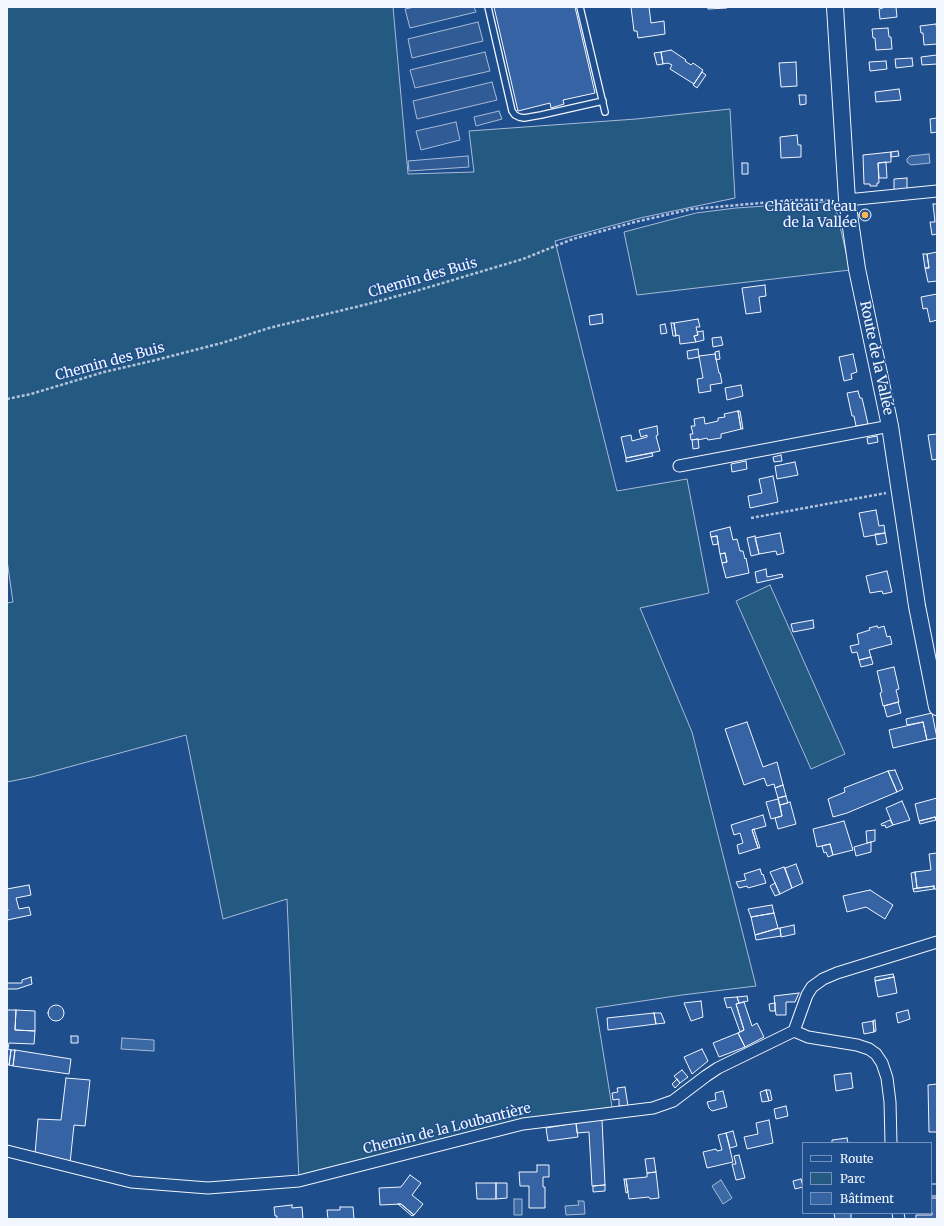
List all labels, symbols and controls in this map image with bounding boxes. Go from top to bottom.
place label: Château d'eau de la Vallée [765,199,857,232]
marker: Château d'eau de la Vallée [860,210,870,220]
street label: Chemin des Buis [367,254,479,302]
street label: Route de la Vallée [856,299,896,417]
street label: Chemin des Buis [54,339,166,385]
street label: Chemin de la Loubantière [361,1100,533,1158]
legend [802,1142,932,1214]
text: Route [840,1151,873,1166]
text: Parc [840,1171,865,1186]
text: Bâtiment [840,1191,894,1206]

